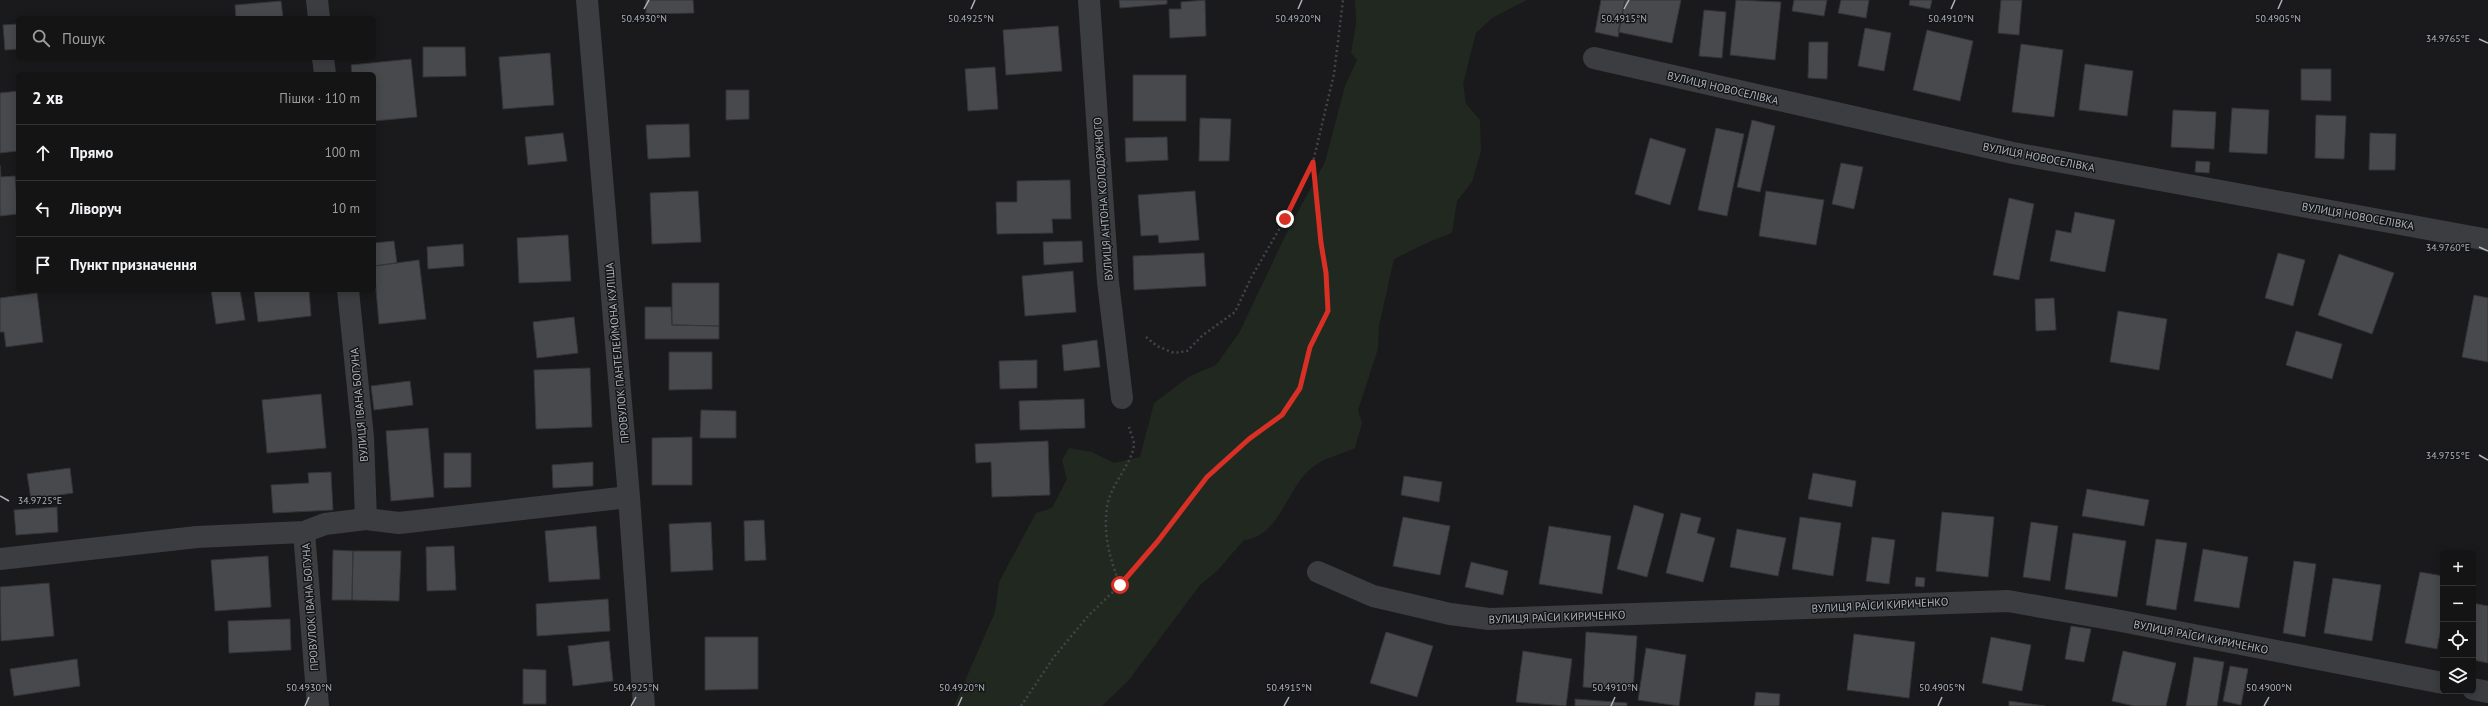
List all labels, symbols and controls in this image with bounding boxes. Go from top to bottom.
text: 50.4930°N [621,12,667,25]
text: 50.4925°N [948,12,994,25]
text: 50.4920°N [1275,12,1321,25]
text: 50.4915°N [1601,12,1647,25]
text: 50.4910°N [1928,12,1974,25]
text: 50.4905°N [2255,12,2301,25]
search box [16,16,376,60]
icon: search [30,27,52,49]
text: Пошук [62,29,105,48]
text: 34.9765°E [2426,32,2470,45]
street label: ВУЛИЦЯ НОВОСЕЛІВКА [1666,68,1781,108]
text: 2 хв [32,87,63,109]
text: Пішки · 110 m [279,90,360,107]
street label: ВУЛИЦЯ АНТОНА КОЛОДЯЖНОГО [1090,117,1116,281]
street label: ВУЛИЦЯ НОВОСЕЛІВКА [1982,139,2097,175]
icon: ahead [32,142,54,164]
text: Прямо [70,143,113,162]
text: 100 m [325,144,360,161]
icon: left [32,198,54,220]
text: Ліворуч [70,199,122,218]
street label: ВУЛИЦЯ НОВОСЕЛІВКА [2301,199,2416,233]
text: 10 m [332,200,360,217]
route end [1276,210,1294,228]
text: 34.9760°E [2426,241,2470,254]
icon: arrive [32,254,54,276]
text: Пункт призначення [70,255,197,274]
street label: ПРОВУЛОК ПАНТЕЛЕЙМОНА КУЛІША [602,261,632,444]
street label: ВУЛИЦЯ ІВАНА БОГУНА [347,347,371,463]
text: 34.9755°E [2426,449,2470,462]
text: 34.9725°E [18,494,62,507]
street label: ПРОВУЛОК ІВАНА БОГУНА [299,542,321,671]
map controls [2440,550,2476,694]
button: + [2440,550,2476,586]
route start [1111,576,1129,594]
button: − [2440,586,2476,622]
street label: ВУЛИЦЯ РАЇСИ КИРИЧЕНКО [1811,594,1949,616]
street label: ВУЛИЦЯ РАЇСИ КИРИЧЕНКО [1488,608,1626,626]
street label: ВУЛИЦЯ РАЇСИ КИРИЧЕНКО [2132,617,2270,657]
button: locate [2440,622,2476,658]
button: layers [2440,658,2476,694]
text: 50.4930°N [286,681,332,694]
text: 50.4925°N [613,681,659,694]
text: 50.4920°N [939,681,985,694]
text: 50.4915°N [1266,681,1312,694]
text: 50.4910°N [1592,681,1638,694]
text: 50.4905°N [1919,681,1965,694]
text: 50.4900°N [2246,681,2292,694]

